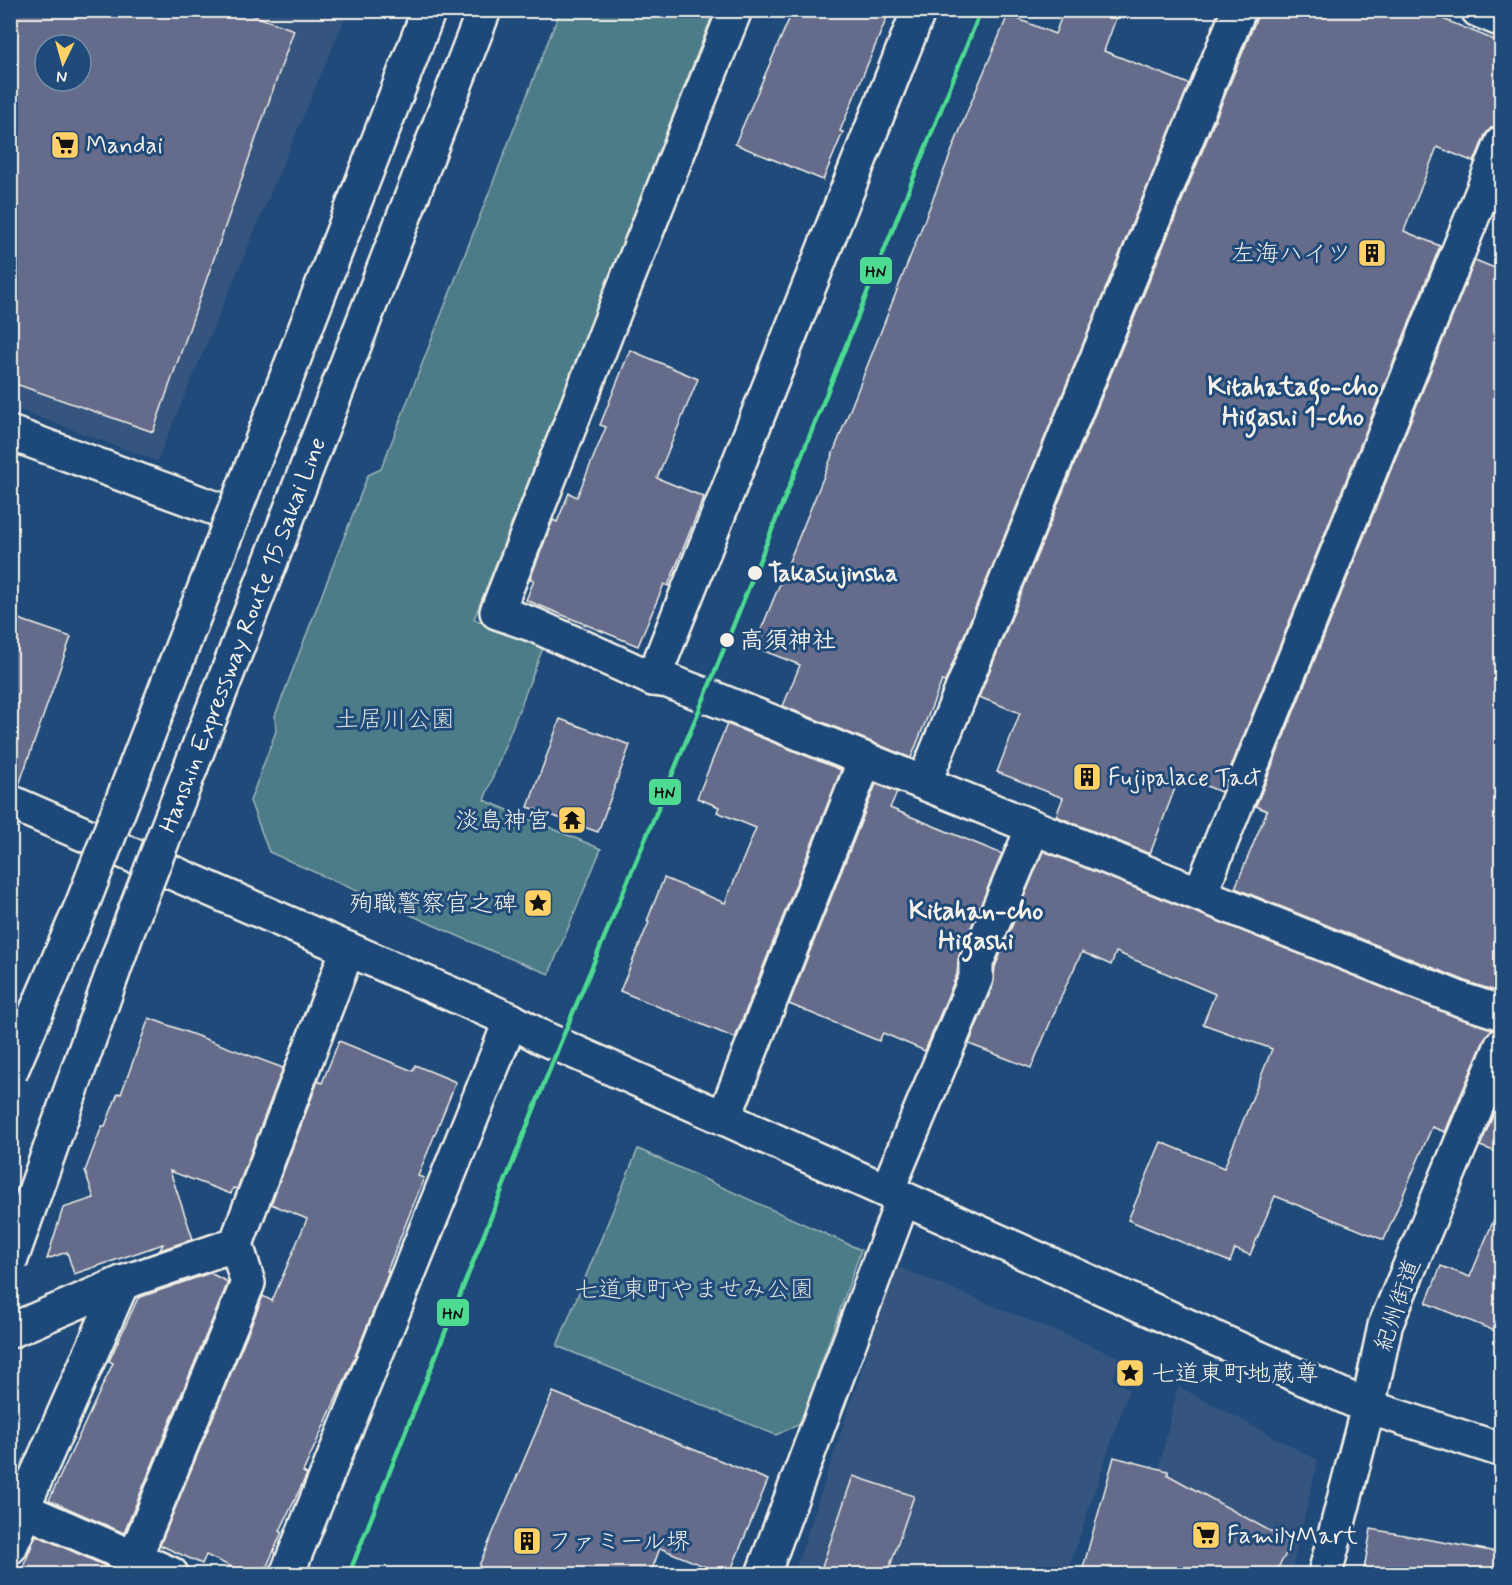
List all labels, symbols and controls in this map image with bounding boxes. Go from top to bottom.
north arrow [33,33,93,93]
text: N [56,66,68,87]
supermarket icon: Mandai [49,129,81,161]
place label: Mandai [86,131,163,162]
building icon: 左海ハイツ [1356,237,1388,269]
place label: 左海ハイツ [1231,239,1351,270]
line badge: HN [859,256,893,285]
text: HN [865,262,887,283]
district label: Kitahatago-cho Higashi 1-cho [1207,371,1379,438]
street label: Hanshin Expressway Route 15 Sakai Line [153,433,334,837]
place label: Takasujinsha [768,559,898,590]
marker: Takasujinsha [746,564,764,582]
place label: 高須神社 [740,626,836,657]
marker: 高須神社 [718,631,736,649]
park label: 土居川公園 [335,705,455,736]
building icon: Fujipalace Tact [1071,761,1103,793]
place label: Fujipalace Tact [1108,763,1261,794]
line badge: HN [648,778,682,806]
text: HN [654,783,676,804]
temple icon: 淡島神宮 [556,804,588,836]
place label: 淡島神宮 [455,806,551,837]
place icon: 殉職警察官之碑 [522,887,554,919]
place label: 殉職警察官之碑 [349,889,517,920]
district label: Kitahan-cho Higashi [909,895,1043,962]
street label: 紀州街道 [1368,1255,1429,1356]
park label: 七道東町やませみ公園 [574,1275,814,1306]
line badge: HN [436,1298,470,1327]
text: HN [442,1304,464,1325]
place icon: 七道東町地蔵尊 [1114,1357,1146,1389]
place label: 七道東町地蔵尊 [1151,1359,1319,1390]
supermarket icon: FamilyMart [1190,1519,1222,1551]
place label: FamilyMart [1227,1521,1358,1552]
building icon: ファミール堺 [511,1525,543,1557]
place label: ファミール堺 [548,1527,690,1558]

